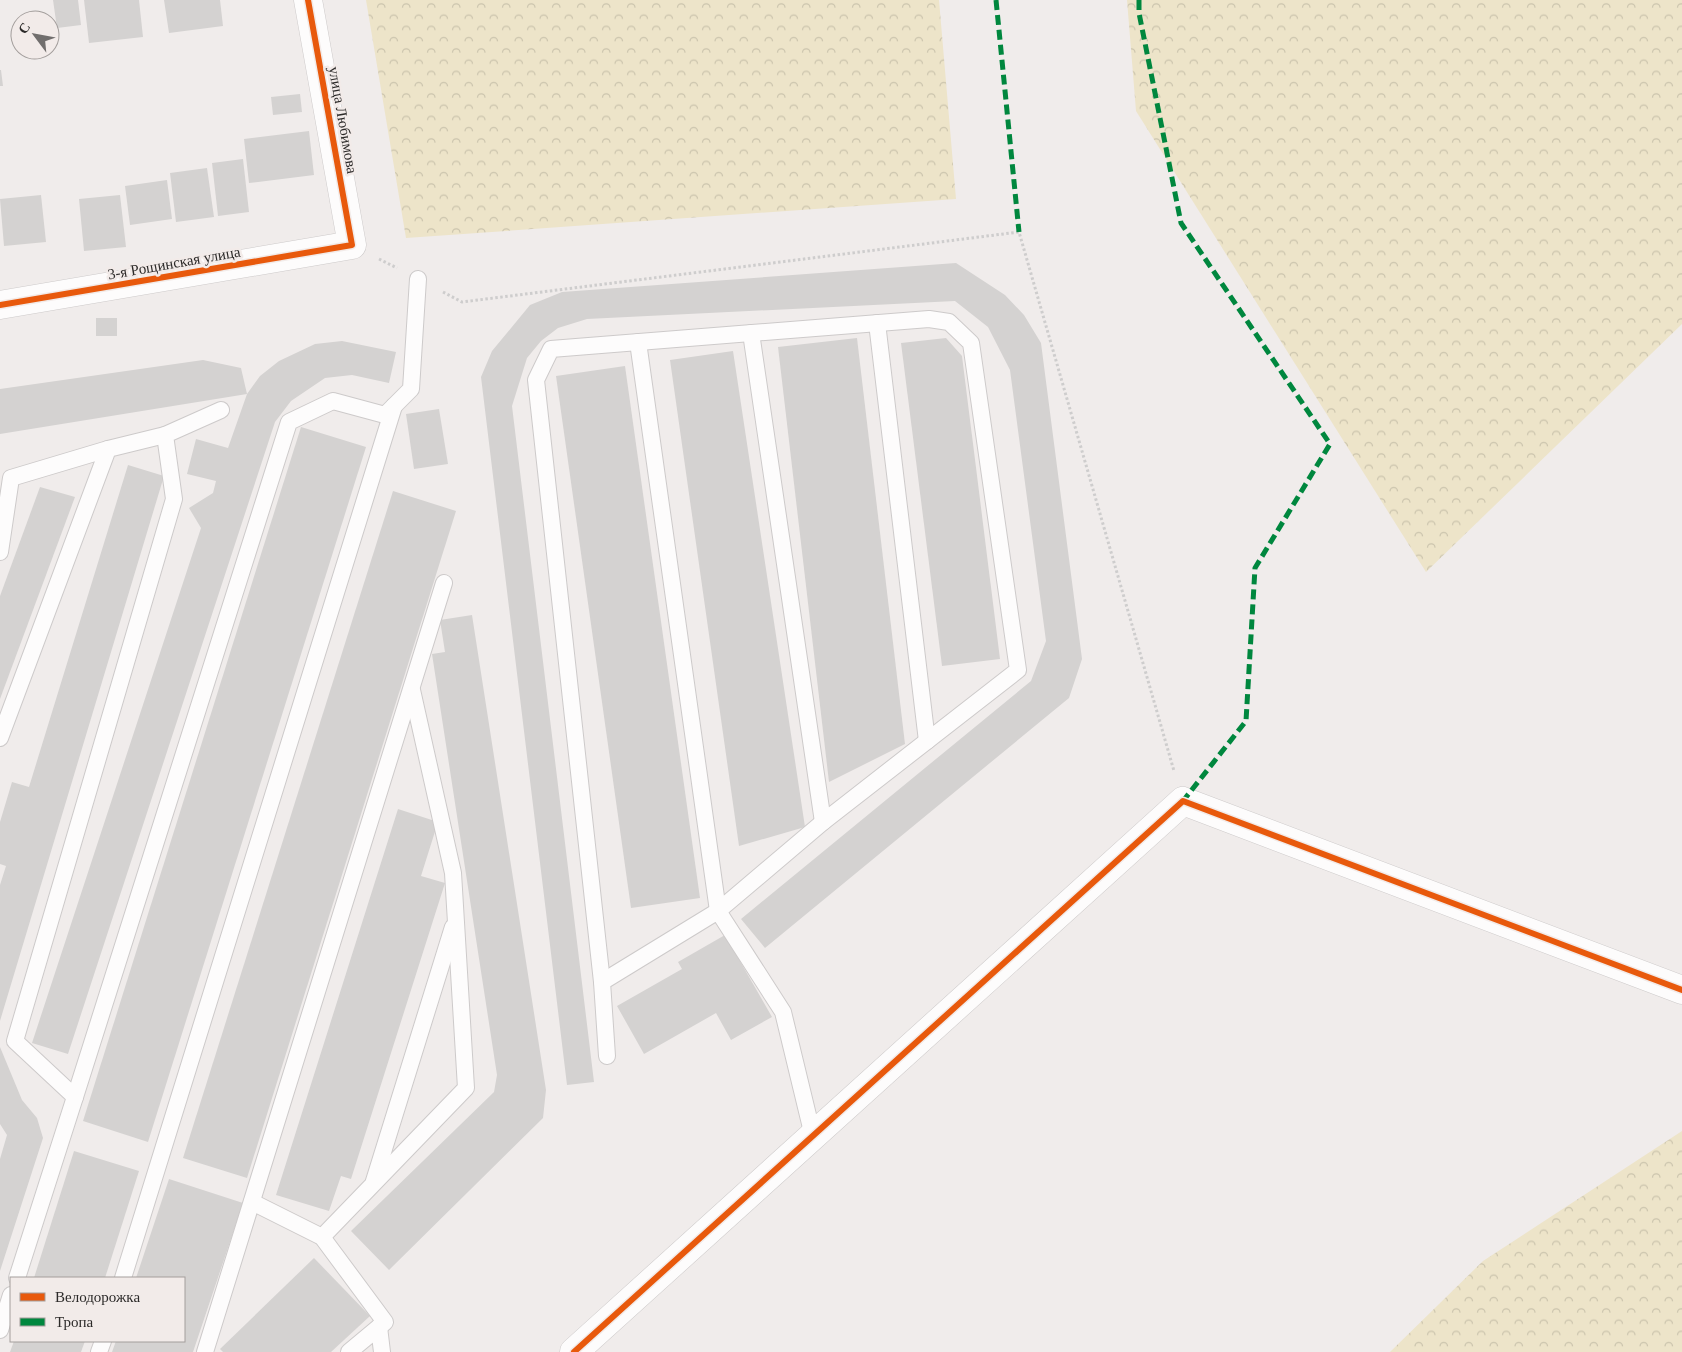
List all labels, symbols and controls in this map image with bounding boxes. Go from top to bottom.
north arrow [10,10,60,60]
text: С [15,20,33,37]
street label: улица Любимова [326,65,360,175]
street label: 3-я Рощинская улица [106,243,242,283]
legend [10,1277,185,1342]
text: Велодорожка [55,1289,140,1305]
text: Тропа [55,1314,94,1330]

